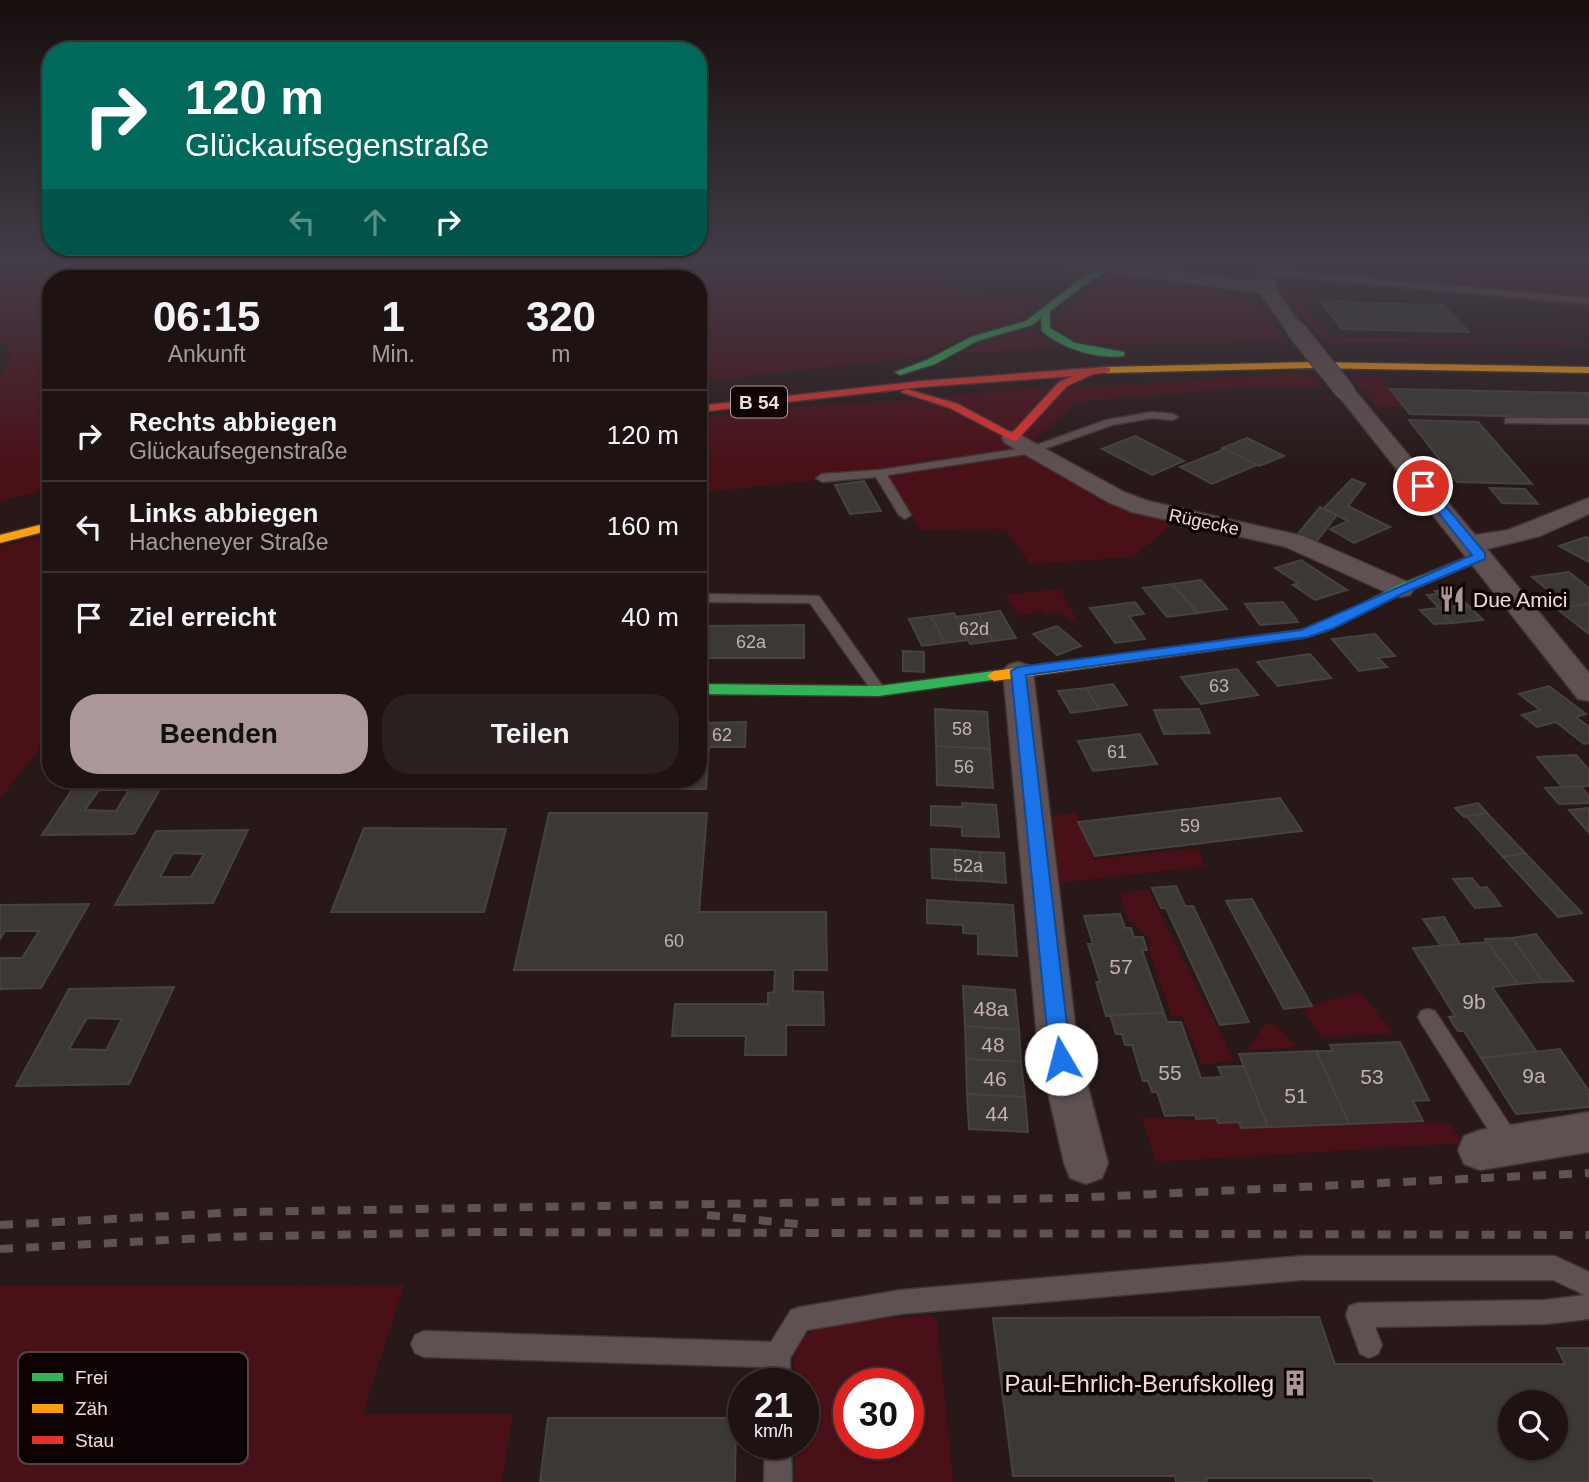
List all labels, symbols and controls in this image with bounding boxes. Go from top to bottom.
icon: right [70,70,161,161]
text: 120 m [185,70,324,124]
text: Glückaufsegenstraße [185,127,489,163]
icon: left [283,203,321,241]
icon: ahead [356,203,394,241]
icon: right [429,203,467,241]
text: 06:15 [153,293,260,340]
text: 1 [381,293,405,340]
text: 320 [526,293,596,340]
text: Ankunft [168,341,246,367]
text: Min. [371,341,415,367]
text: m [551,341,571,367]
road number: B 54 [731,386,787,418]
text: Rechts abbiegen [129,407,337,437]
icon: right [70,417,108,455]
text: 120 m [607,420,679,450]
text: Glückaufsegenstraße [129,438,348,464]
pin [1393,456,1453,516]
icon: arrive [1404,467,1442,505]
text: Links abbiegen [129,498,318,528]
street label: Rügecke [1167,505,1241,539]
icon: left [70,508,108,546]
text: 160 m [607,511,679,541]
text: Hacheneyer Straße [129,529,328,555]
restaurant icon: Due Amici [1437,584,1467,614]
place label: Due Amici [1473,588,1568,611]
icon: arrive [70,599,108,637]
text: Ziel erreicht [129,602,276,632]
text: 40 m [621,602,679,632]
house number: 62d [959,619,989,639]
house number: 62a [736,632,767,652]
house number: 63 [1209,676,1229,696]
button: Beenden [70,694,368,774]
button: Teilen [382,694,679,774]
house number: 58 [952,719,972,739]
house number: 62 [712,725,732,745]
house number: 61 [1107,742,1127,762]
house number: 56 [954,757,974,777]
house number: 59 [1180,816,1200,836]
house number: 52a [953,856,984,876]
house number: 60 [664,931,684,951]
house number: 57 [1109,955,1133,978]
house number: 9b [1462,990,1486,1013]
house number: 48a [973,997,1009,1020]
position arrow [1024,1022,1098,1096]
house number: 48 [981,1033,1005,1056]
house number: 55 [1158,1061,1182,1084]
house number: 9a [1522,1064,1546,1087]
house number: 53 [1360,1065,1384,1088]
house number: 46 [983,1067,1007,1090]
house number: 51 [1284,1084,1308,1107]
house number: 44 [985,1102,1009,1125]
legend [18,1352,248,1464]
text: Frei [75,1367,108,1388]
speed limit sign: 30 [833,1368,924,1459]
building icon: Paul-Ehrlich-Berufskolleg [1280,1368,1310,1398]
place label: Paul-Ehrlich-Berufskolleg [1005,1370,1274,1397]
text: 21 [754,1385,793,1424]
map controls [1498,1390,1568,1460]
button: search [1498,1390,1568,1460]
text: Zäh [75,1398,108,1419]
text: km/h [754,1421,793,1441]
text: Stau [75,1430,114,1451]

